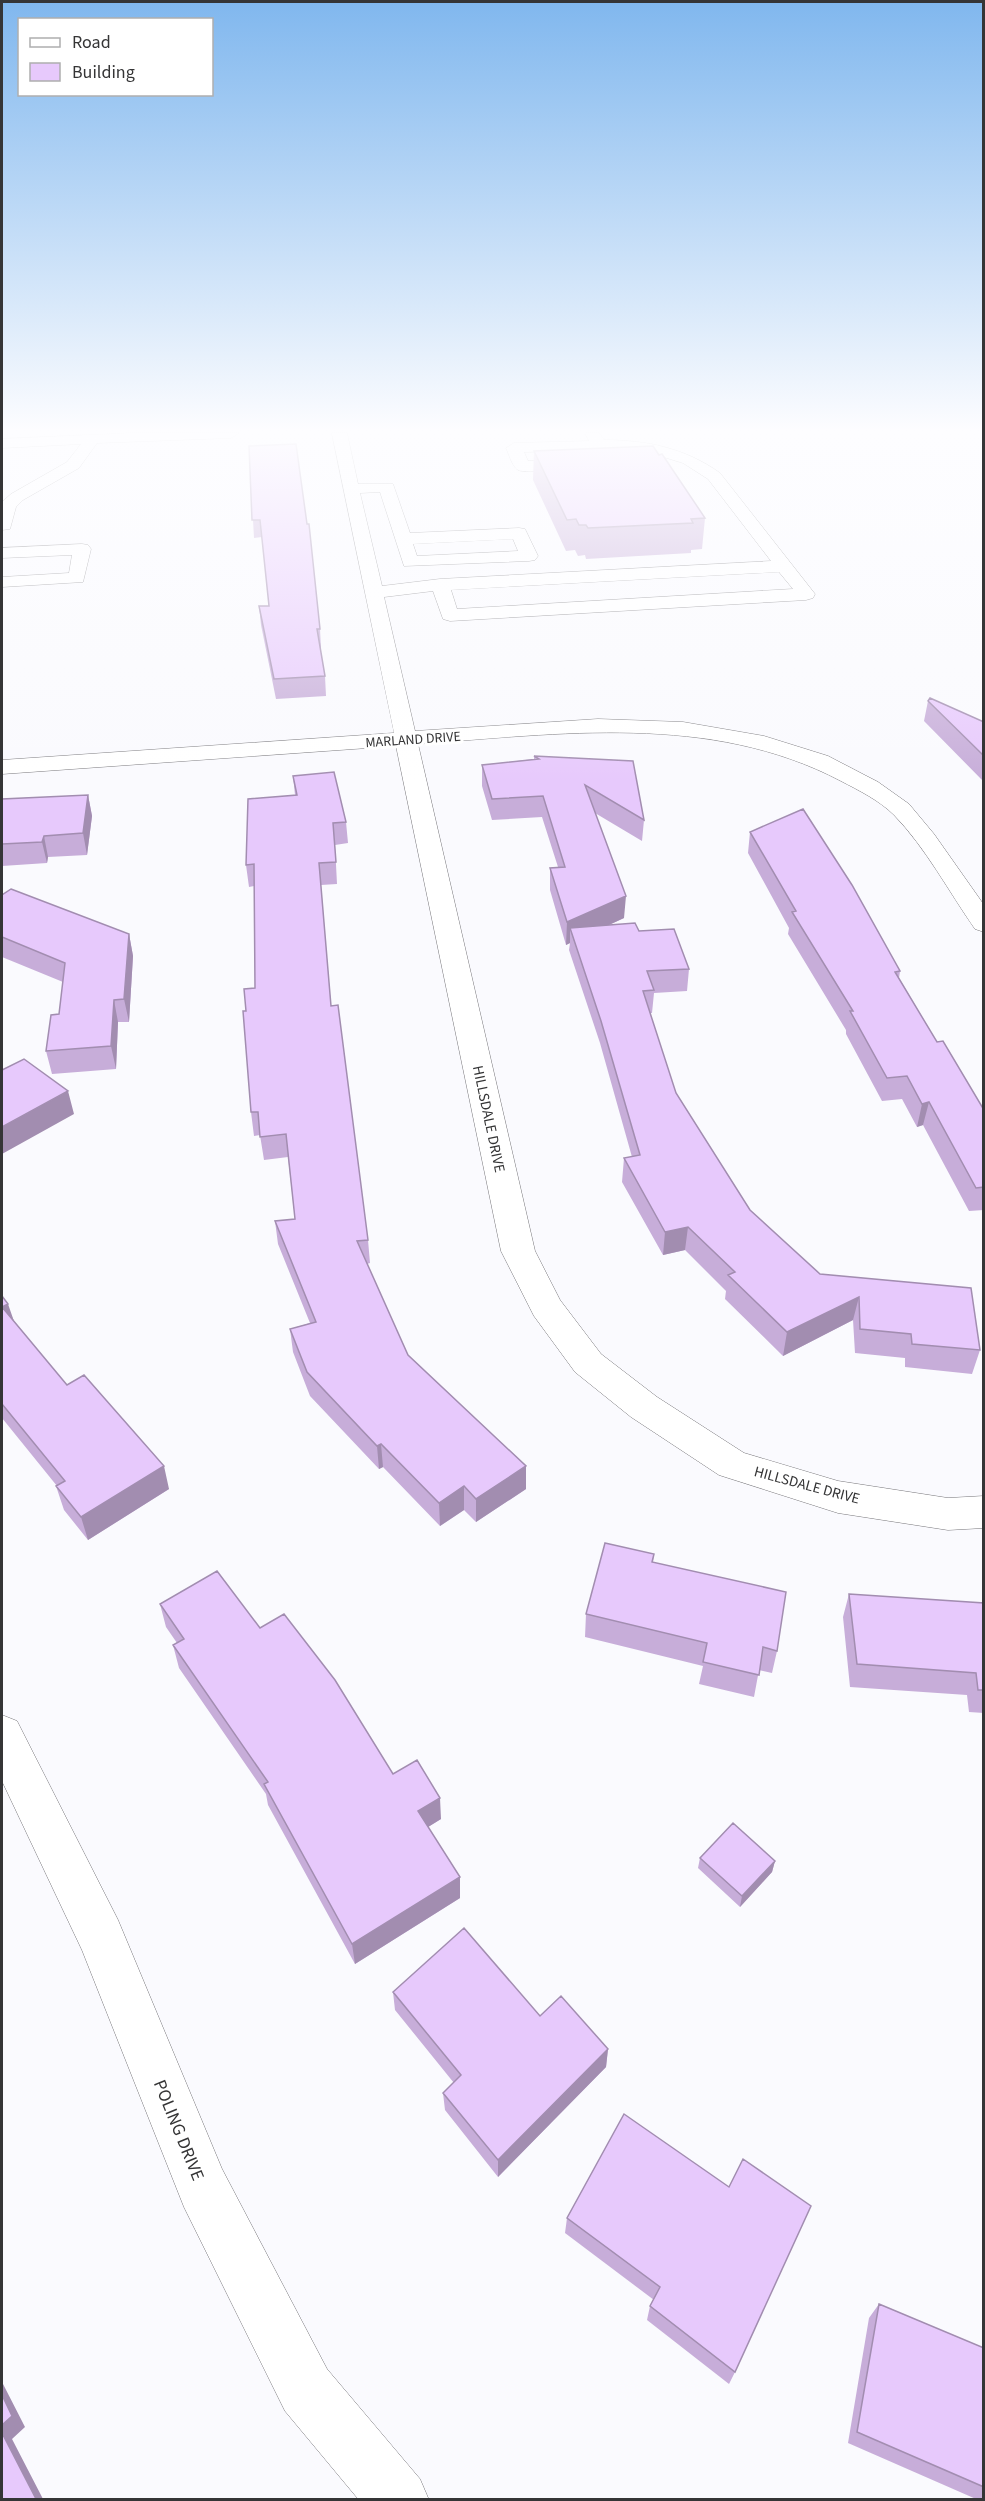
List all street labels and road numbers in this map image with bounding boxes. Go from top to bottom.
street label: MARLAND DRIVE [365,727,461,753]
street label: HILLSDALE DRIVE [467,1064,510,1175]
street label: HILLSDALE DRIVE [752,1461,862,1510]
street label: POLING DRIVE [147,2076,210,2184]

